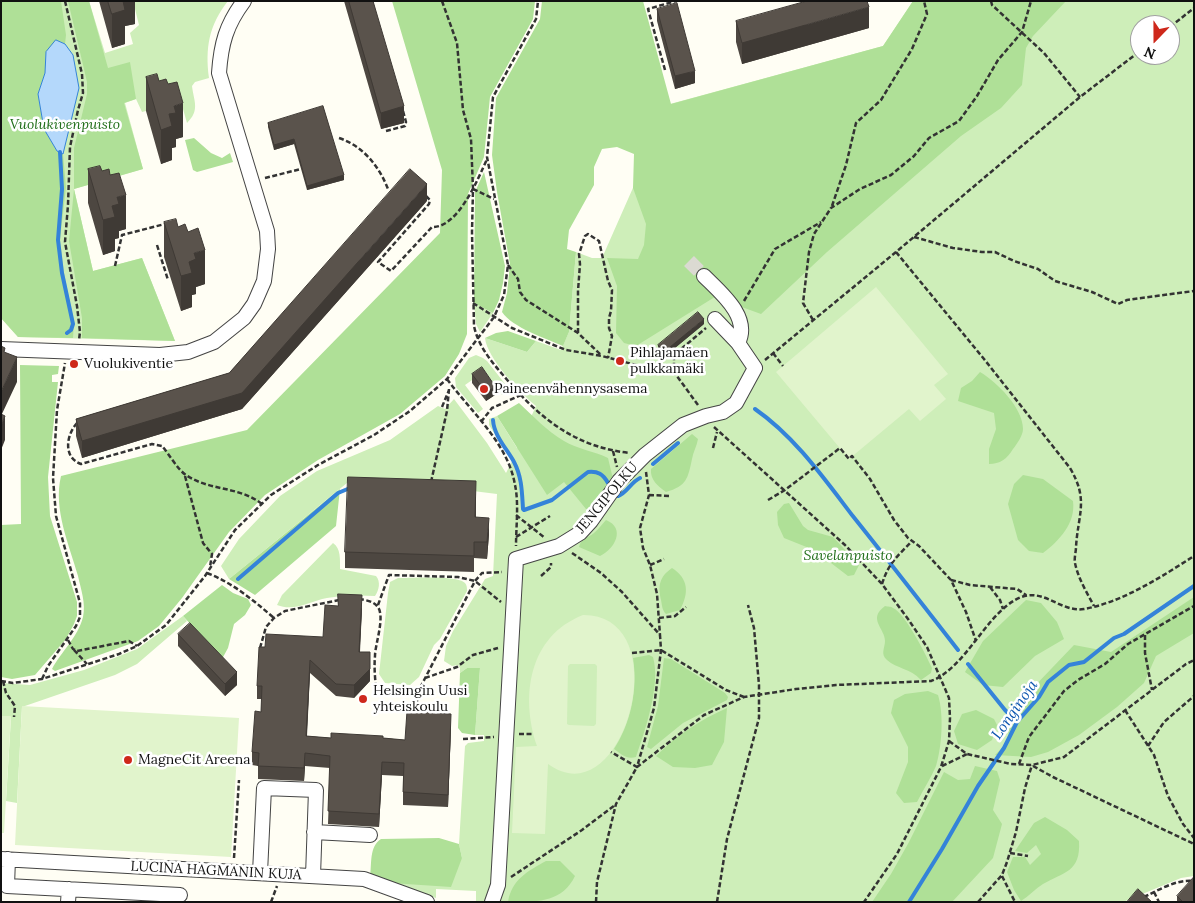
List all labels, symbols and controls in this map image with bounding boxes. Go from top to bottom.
north arrow [1130,15,1180,65]
text: N [1141,43,1158,63]
park label: Vuolukivenpuisto [10,117,120,133]
place label: Pihlajamäen pulkkamäki [630,345,709,378]
marker: Pihlajamäen pulkkamäki [614,355,626,367]
place label: Vuolukiventie [84,356,173,372]
marker: Vuolukiventie [68,358,80,370]
place label: Paineenvähennysasema [494,381,647,397]
marker: Paineenvähennysasema [478,383,490,395]
street label: JENGIPOLKU [572,459,642,537]
park label: Savelanpuisto [803,548,893,564]
water label: Longinoja [988,677,1042,743]
place label: Helsingin Uusi yhteiskoulu [373,683,467,716]
marker: Helsingin Uusi yhteiskoulu [357,693,369,705]
place label: MagneCit Areena [138,752,251,768]
marker: MagneCit Areena [122,754,134,766]
street label: LUCINA HAGMANIN KUJA [130,858,302,884]

